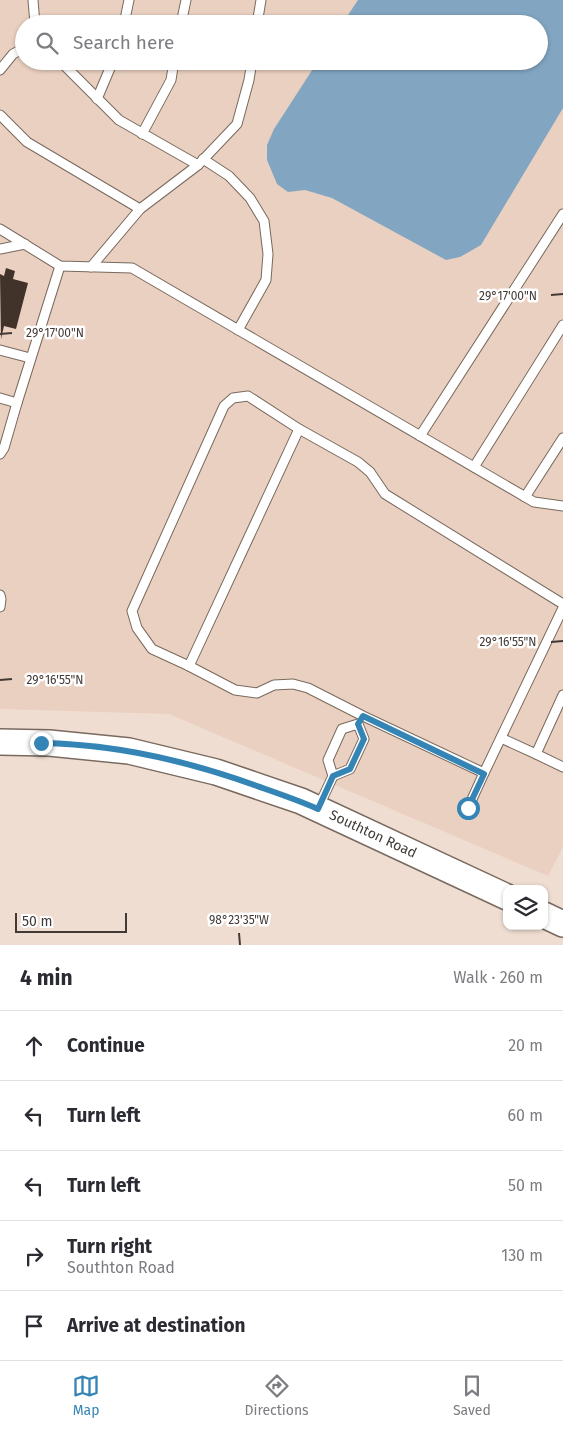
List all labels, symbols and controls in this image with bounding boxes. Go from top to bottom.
search box [15,15,548,70]
icon: search [33,29,61,57]
text: Search here [73,31,174,54]
text: 29°17'00"N [479,289,537,303]
text: 29°17'00"N [26,326,84,340]
text: 29°16'55"N [480,635,536,649]
text: 29°16'55"N [27,673,83,687]
route end [30,732,53,755]
route start [457,797,480,820]
street label: Southton Road [327,806,419,862]
map controls [503,885,548,930]
button: layers [503,885,548,930]
scale bar [15,910,128,933]
text: 50 m [22,913,53,930]
text: 98°23'35"W [209,913,269,927]
text: 4 min [20,965,73,991]
text: Walk · 260 m [453,968,543,987]
icon: ahead [20,1032,48,1060]
text: Continue [67,1034,145,1057]
text: 20 m [508,1036,543,1055]
icon: left [20,1102,48,1130]
text: Turn left [67,1104,141,1127]
text: 60 m [508,1106,543,1125]
icon: left [20,1172,48,1200]
text: Turn left [67,1174,141,1197]
text: 50 m [508,1176,543,1195]
text: Turn right [67,1235,152,1258]
icon: right [20,1242,48,1270]
text: 130 m [501,1246,543,1265]
text: Southton Road [67,1258,175,1277]
icon: arrive [20,1312,48,1340]
text: Arrive at destination [67,1314,246,1337]
tab: Map [72,1372,100,1419]
tab: Directions [244,1372,309,1419]
tab: Saved [453,1372,491,1419]

